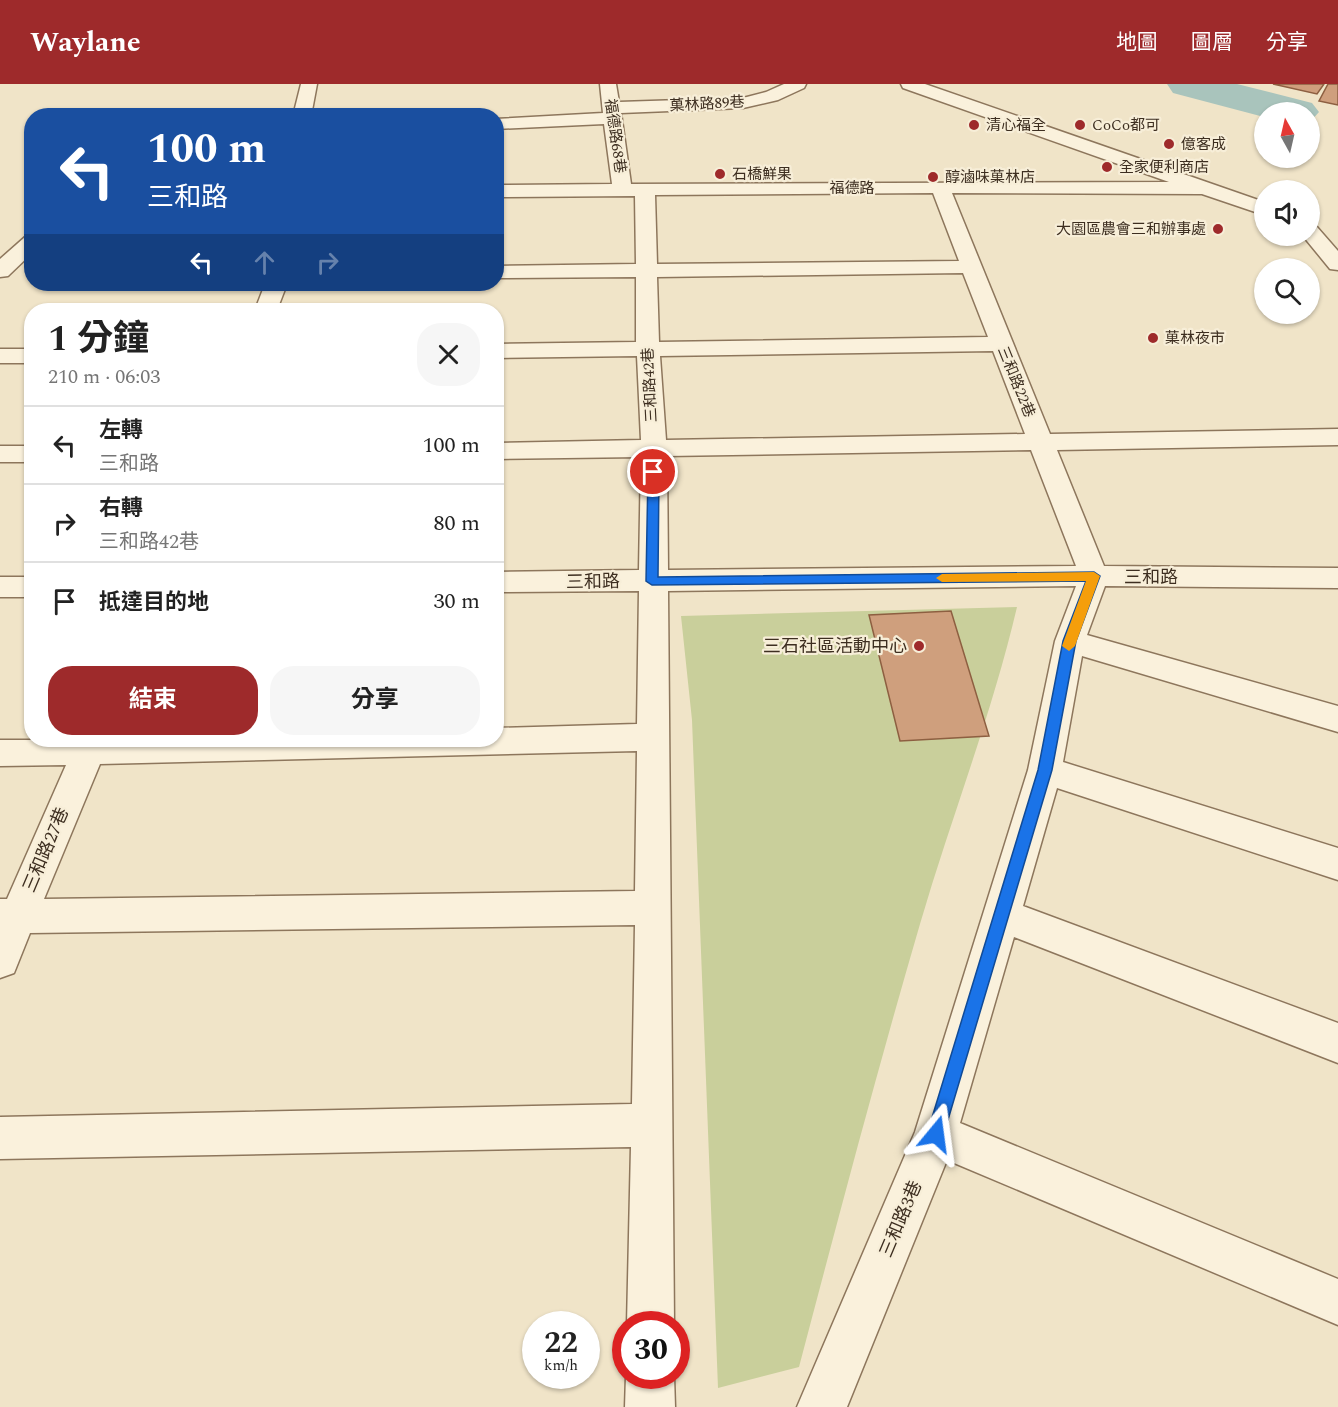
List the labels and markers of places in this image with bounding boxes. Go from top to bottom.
place label: 清心福全 [986,114,1046,137]
place label: CoCo都可 [1092,114,1160,137]
marker: 清心福全 [967,118,981,132]
marker: CoCo都可 [1073,118,1087,132]
place label: 億客成 [1181,133,1226,156]
marker: 億客成 [1162,137,1176,151]
place label: 全家便利商店 [1119,156,1209,179]
marker: 全家便利商店 [1100,160,1114,174]
place label: 石橋鮮果 [732,163,792,186]
place label: 醇滷味菓林店 [945,166,1035,189]
marker: 石橋鮮果 [713,167,727,181]
marker: 醇滷味菓林店 [926,170,940,184]
place label: 大園區農會三和辦事處 [1056,218,1206,241]
marker: 大園區農會三和辦事處 [1211,222,1225,236]
place label: 菓林夜市 [1165,327,1225,350]
marker: 菓林夜市 [1146,331,1160,345]
pin [627,446,678,497]
place label: 三石社區活動中心 [763,633,907,660]
marker: 三石社區活動中心 [912,639,926,653]

